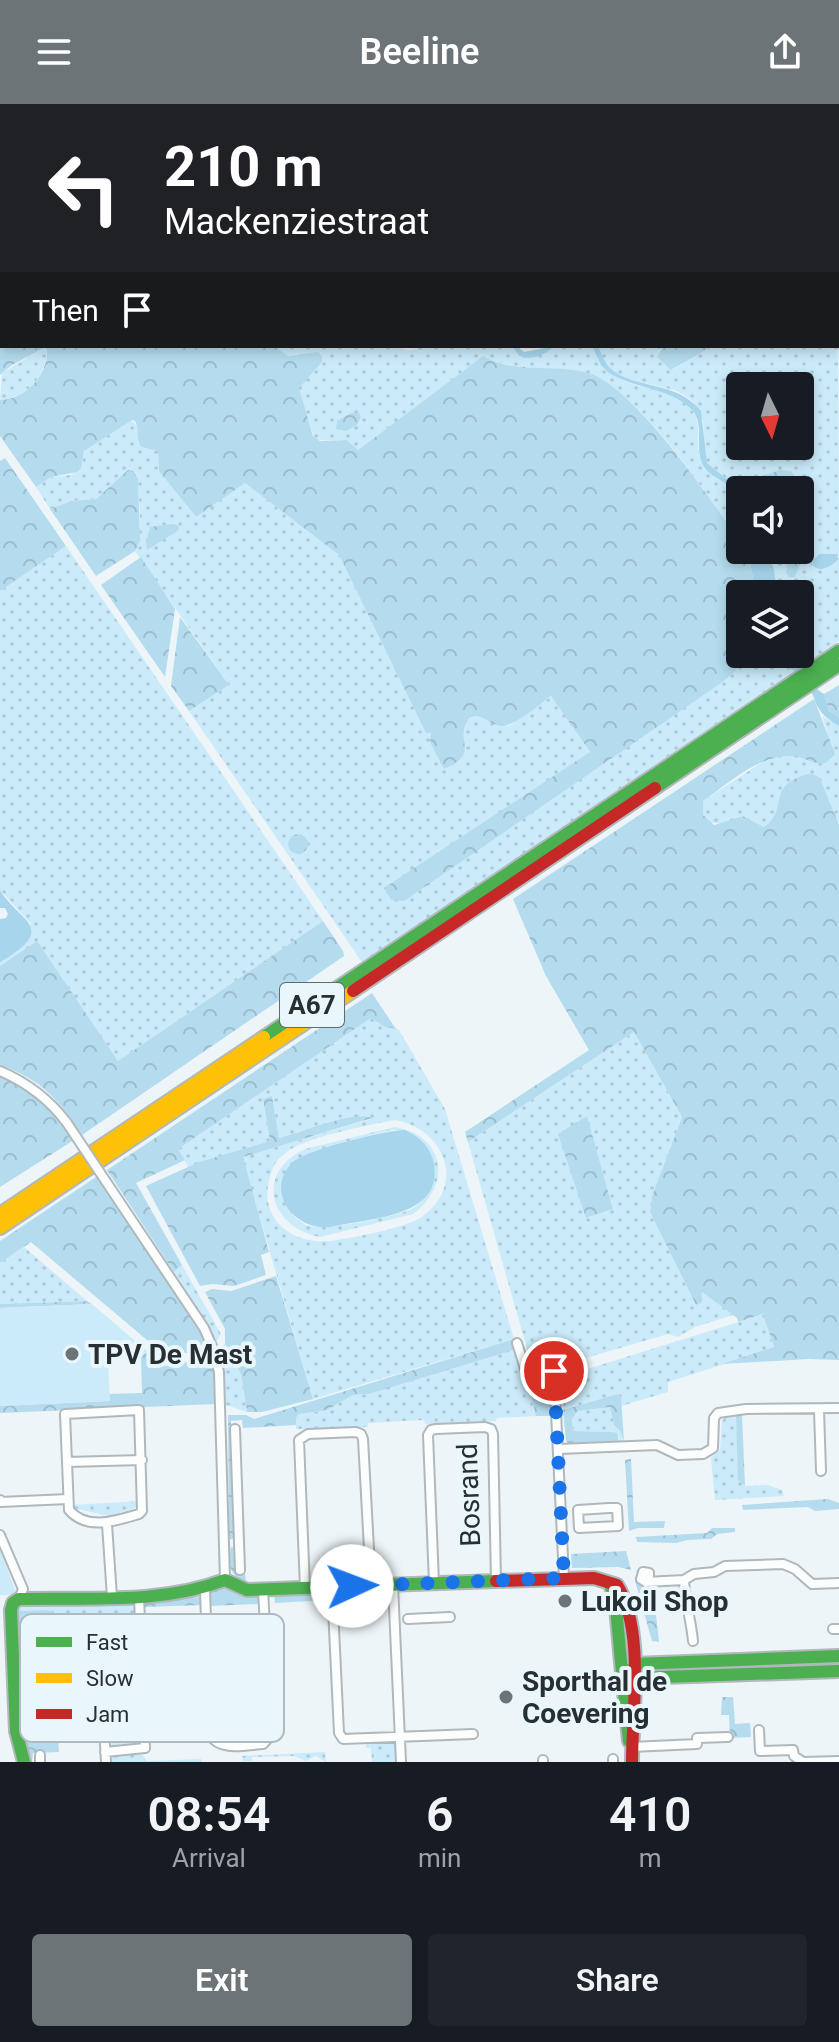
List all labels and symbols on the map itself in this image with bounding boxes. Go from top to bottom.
north arrow [726,372,814,460]
road number: A67 [280,983,344,1027]
pin [520,1337,588,1405]
place label: TPV De Mast [88,1338,252,1371]
marker: TPV De Mast [63,1345,81,1363]
street label: Bosrand [451,1443,487,1547]
position arrow [310,1544,394,1628]
place label: Lukoil Shop [581,1585,729,1618]
marker: Lukoil Shop [556,1592,574,1610]
legend [20,1614,284,1742]
text: Fast [86,1630,128,1655]
place label: Sporthal de Coevering [522,1665,667,1730]
text: Slow [86,1666,134,1691]
marker: Sporthal de Coevering [497,1688,515,1706]
text: Jam [86,1702,129,1727]

